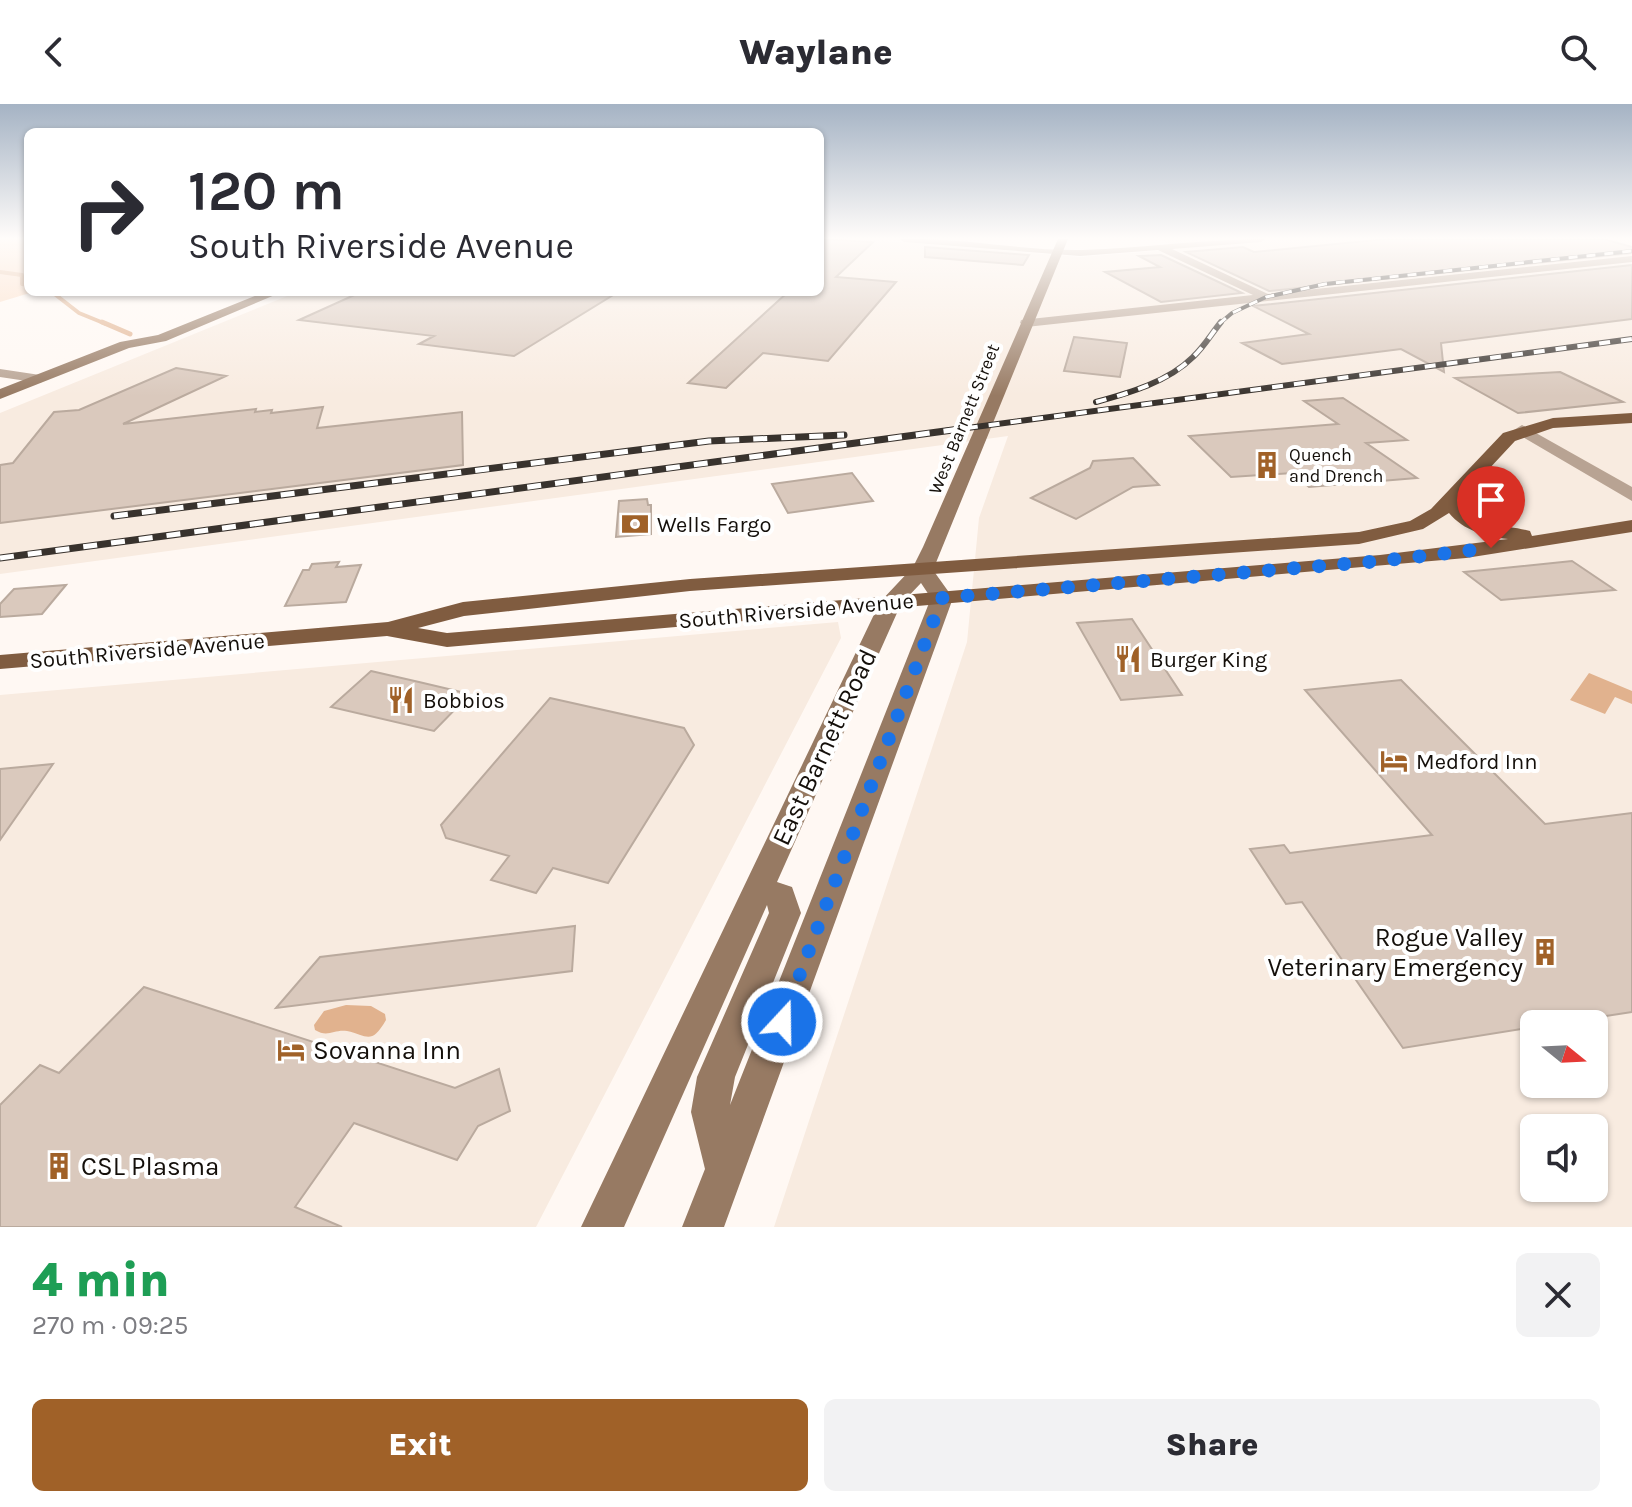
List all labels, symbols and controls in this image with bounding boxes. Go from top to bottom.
icon: back [32,30,76,74]
icon: search [1556,30,1600,74]
text: Waylane [739,31,893,73]
text: 120 m [188,158,345,223]
icon: right [56,160,160,264]
text: South Riverside Avenue [188,225,574,267]
street label: West Barnett Street [924,340,1004,497]
place label: Quench and Drench [1289,444,1383,487]
building icon: Quench and Drench [1252,450,1282,480]
pin [1457,466,1525,548]
icon: arrive [1469,478,1513,522]
bank icon: Wells Fargo [620,509,650,539]
place label: Wells Fargo [657,512,772,538]
street label: South Riverside Avenue [677,588,915,634]
street label: South Riverside Avenue [28,628,266,674]
street label: East Barnett Road [765,644,884,850]
restaurant icon: Burger King [1113,644,1143,674]
place label: Burger King [1150,647,1268,673]
restaurant icon: Bobbios [386,685,416,715]
place label: Bobbios [423,688,505,714]
hotel icon: Medford Inn [1379,746,1409,776]
place label: Medford Inn [1416,749,1537,775]
place label: Rogue Valley Veterinary Emergency [1267,922,1523,983]
building icon: Rogue Valley Veterinary Emergency [1530,937,1560,967]
position arrow [740,980,824,1064]
north arrow [1520,1010,1608,1098]
map controls [1520,1010,1608,1202]
hotel icon: Sovanna Inn [276,1035,306,1065]
place label: Sovanna Inn [313,1035,461,1066]
button: sound [1520,1114,1608,1202]
building icon: CSL Plasma [44,1151,74,1181]
place label: CSL Plasma [81,1151,219,1182]
text: 4 min [32,1252,170,1308]
button: close [1516,1253,1600,1337]
text: 270 m · 09:25 [32,1310,188,1341]
button: Exit [32,1399,808,1491]
button: Share [824,1399,1600,1491]

